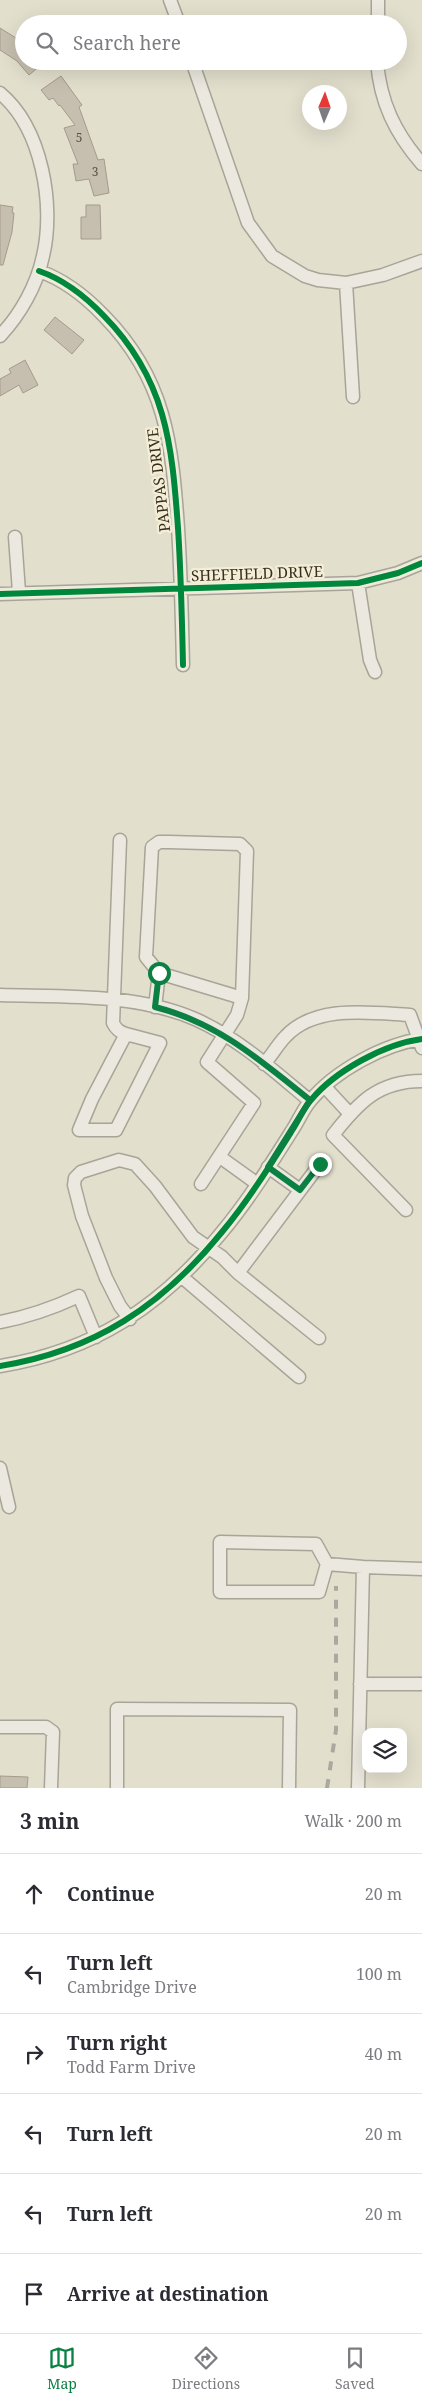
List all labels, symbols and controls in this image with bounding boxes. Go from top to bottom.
search box [15,15,407,70]
icon: search [33,29,61,57]
text: Search here [73,30,181,56]
north arrow [302,85,347,130]
house number: 5 [76,129,82,146]
house number: 3 [92,163,99,180]
street label: PAPPAS DRIVE [142,427,174,533]
street label: SHEFFIELD DRIVE [191,561,323,585]
route start [148,962,171,985]
route end [309,1153,332,1176]
map controls [362,1728,407,1773]
button: layers [362,1728,407,1773]
text: 3 min [20,1807,79,1835]
text: Walk · 200 m [305,1810,402,1832]
icon: ahead [20,1880,48,1908]
text: Continue [67,1881,155,1907]
text: 20 m [365,1883,402,1905]
text: Turn left [67,1950,153,1976]
icon: left [20,1960,48,1988]
text: 100 m [356,1963,402,1985]
text: Cambridge Drive [67,1976,197,1998]
text: Turn right [67,2030,167,2056]
icon: right [20,2040,48,2068]
text: 40 m [365,2043,402,2065]
text: Todd Farm Drive [67,2056,196,2078]
icon: left [20,2120,48,2148]
text: Turn left [67,2121,153,2147]
text: 20 m [365,2123,402,2145]
icon: left [20,2200,48,2228]
text: Turn left [67,2201,153,2227]
text: 20 m [365,2203,402,2225]
icon: arrive [20,2280,48,2308]
text: Arrive at destination [67,2281,269,2307]
tab: Map [47,2344,77,2393]
tab: Directions [172,2344,240,2393]
tab: Saved [335,2344,375,2393]

